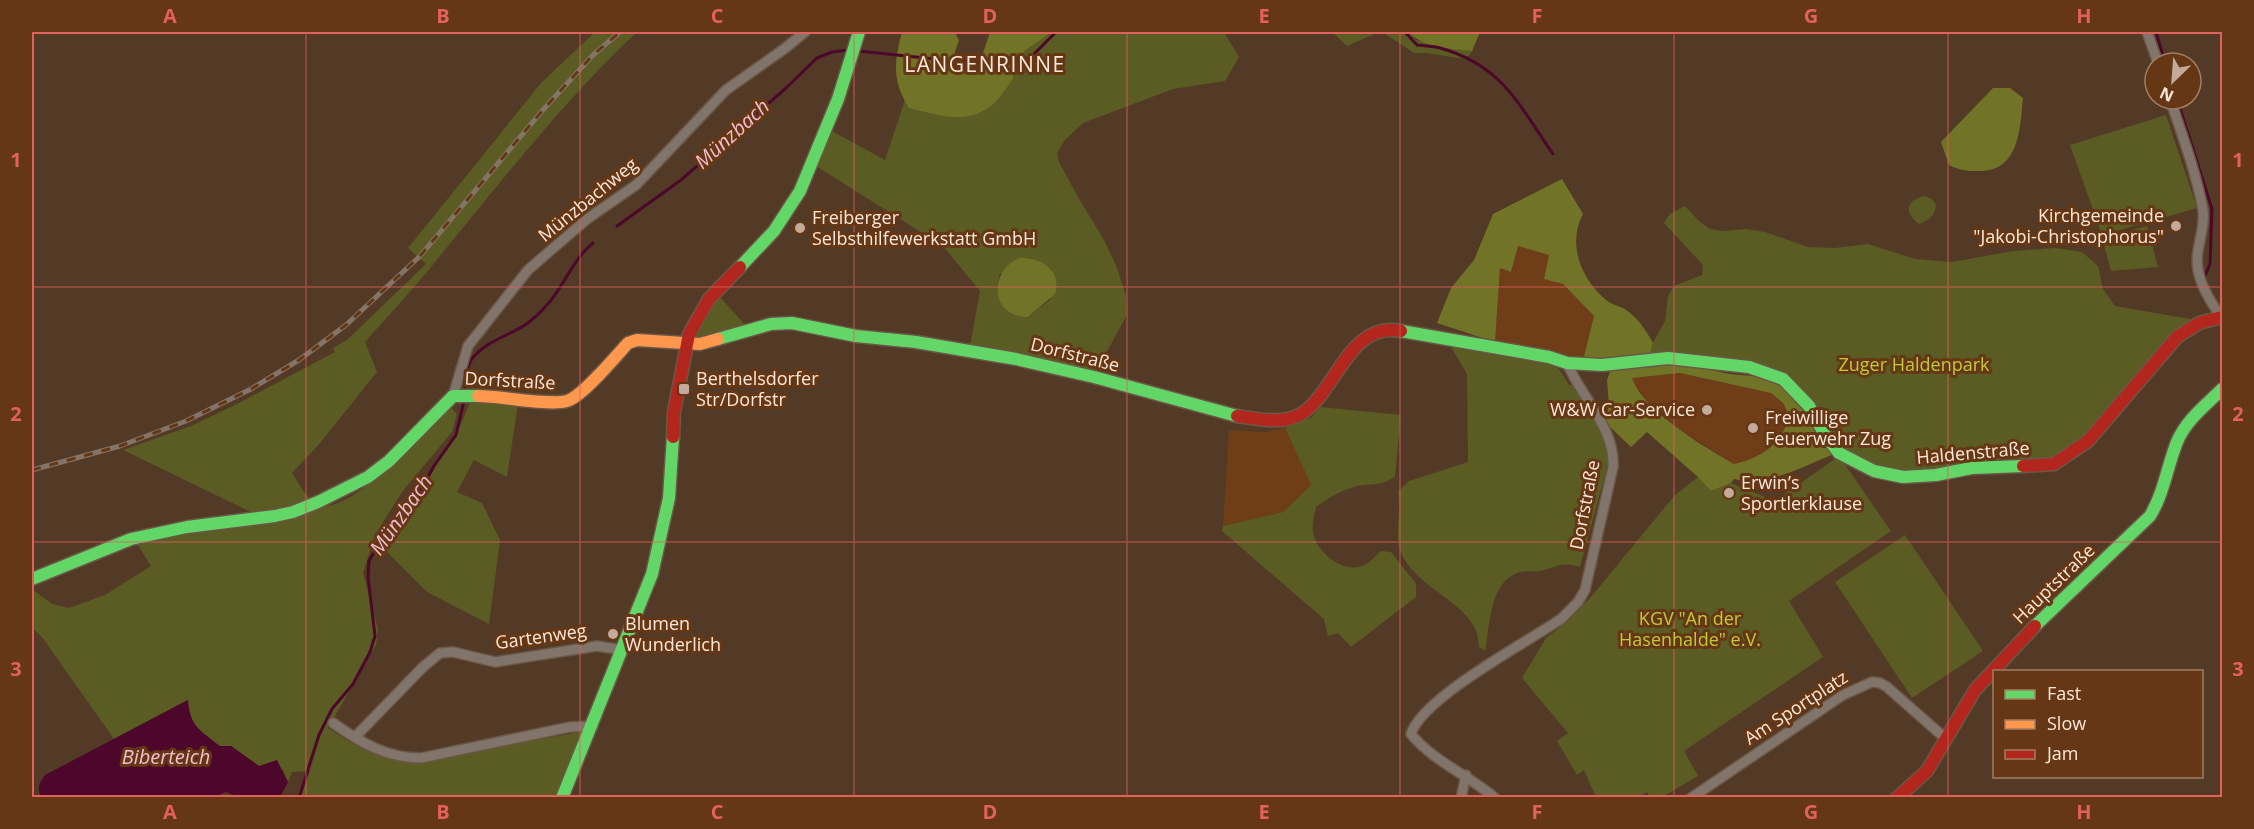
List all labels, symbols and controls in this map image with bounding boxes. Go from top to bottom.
text: A [163,2,177,29]
text: B [436,2,450,29]
text: C [711,2,724,29]
text: D [983,2,997,29]
text: E [1258,2,1270,29]
text: F [1532,2,1542,29]
text: G [1804,2,1818,29]
text: H [2076,2,2092,29]
district label: LANGENRINNE [904,50,1066,78]
north arrow [2143,51,2203,111]
text: N [2156,82,2177,107]
water label: Münzbach [688,93,775,174]
text: 1 [10,146,22,173]
text: 1 [2232,146,2244,173]
street label: Münzbachweg [533,152,642,247]
place label: Kirchgemeinde "Jakobi-Christophorus" [1973,203,2164,248]
place label: Freiberger Selbsthilfewerkstatt GmbH [812,205,1036,250]
marker: Kirchgemeinde "Jakobi-Christophorus" [2169,219,2183,233]
marker: Freiberger Selbsthilfewerkstatt GmbH [793,221,807,235]
street label: Dorfstraße [1028,331,1122,377]
park label: Zuger Haldenpark [1838,352,1990,376]
street label: Dorfstraße [464,366,556,394]
place label: Berthelsdorfer Str/Dorfstr [696,366,819,411]
marker: Berthelsdorfer Str/Dorfstr [677,382,691,396]
place label: W&W Car-Service [1550,397,1695,421]
text: 2 [10,400,22,427]
text: 2 [2232,400,2244,427]
marker: W&W Car-Service [1700,403,1714,417]
place label: Freiwillige Feuerwehr Zug [1765,405,1891,450]
marker: Freiwillige Feuerwehr Zug [1746,421,1760,435]
street label: Haldenstraße [1915,435,2031,469]
street label: Dorfstraße [1564,458,1604,552]
water label: Münzbach [363,469,438,560]
place label: Erwin’s Sportlerklause [1741,470,1862,515]
marker: Erwin’s Sportlerklause [1722,486,1736,500]
street label: Hauptstraße [2007,538,2100,629]
park label: KGV "An der Hasenhalde" e.V. [1619,606,1761,651]
place label: Blumen Wunderlich [625,611,721,656]
street label: Gartenweg [494,618,588,654]
marker: Blumen Wunderlich [606,627,620,641]
text: 3 [10,655,22,682]
text: 3 [2232,655,2244,682]
street label: Am Sportplatz [1739,665,1852,750]
legend [1993,670,2203,778]
text: Fast [2047,681,2081,705]
text: Slow [2047,711,2086,735]
text: Jam [2045,741,2079,765]
water label: Biberteich [122,743,210,770]
text: A [163,798,177,825]
text: B [436,798,450,825]
text: C [711,798,724,825]
text: D [983,798,997,825]
text: E [1258,798,1270,825]
text: F [1532,798,1542,825]
text: G [1804,798,1818,825]
text: H [2076,798,2092,825]

